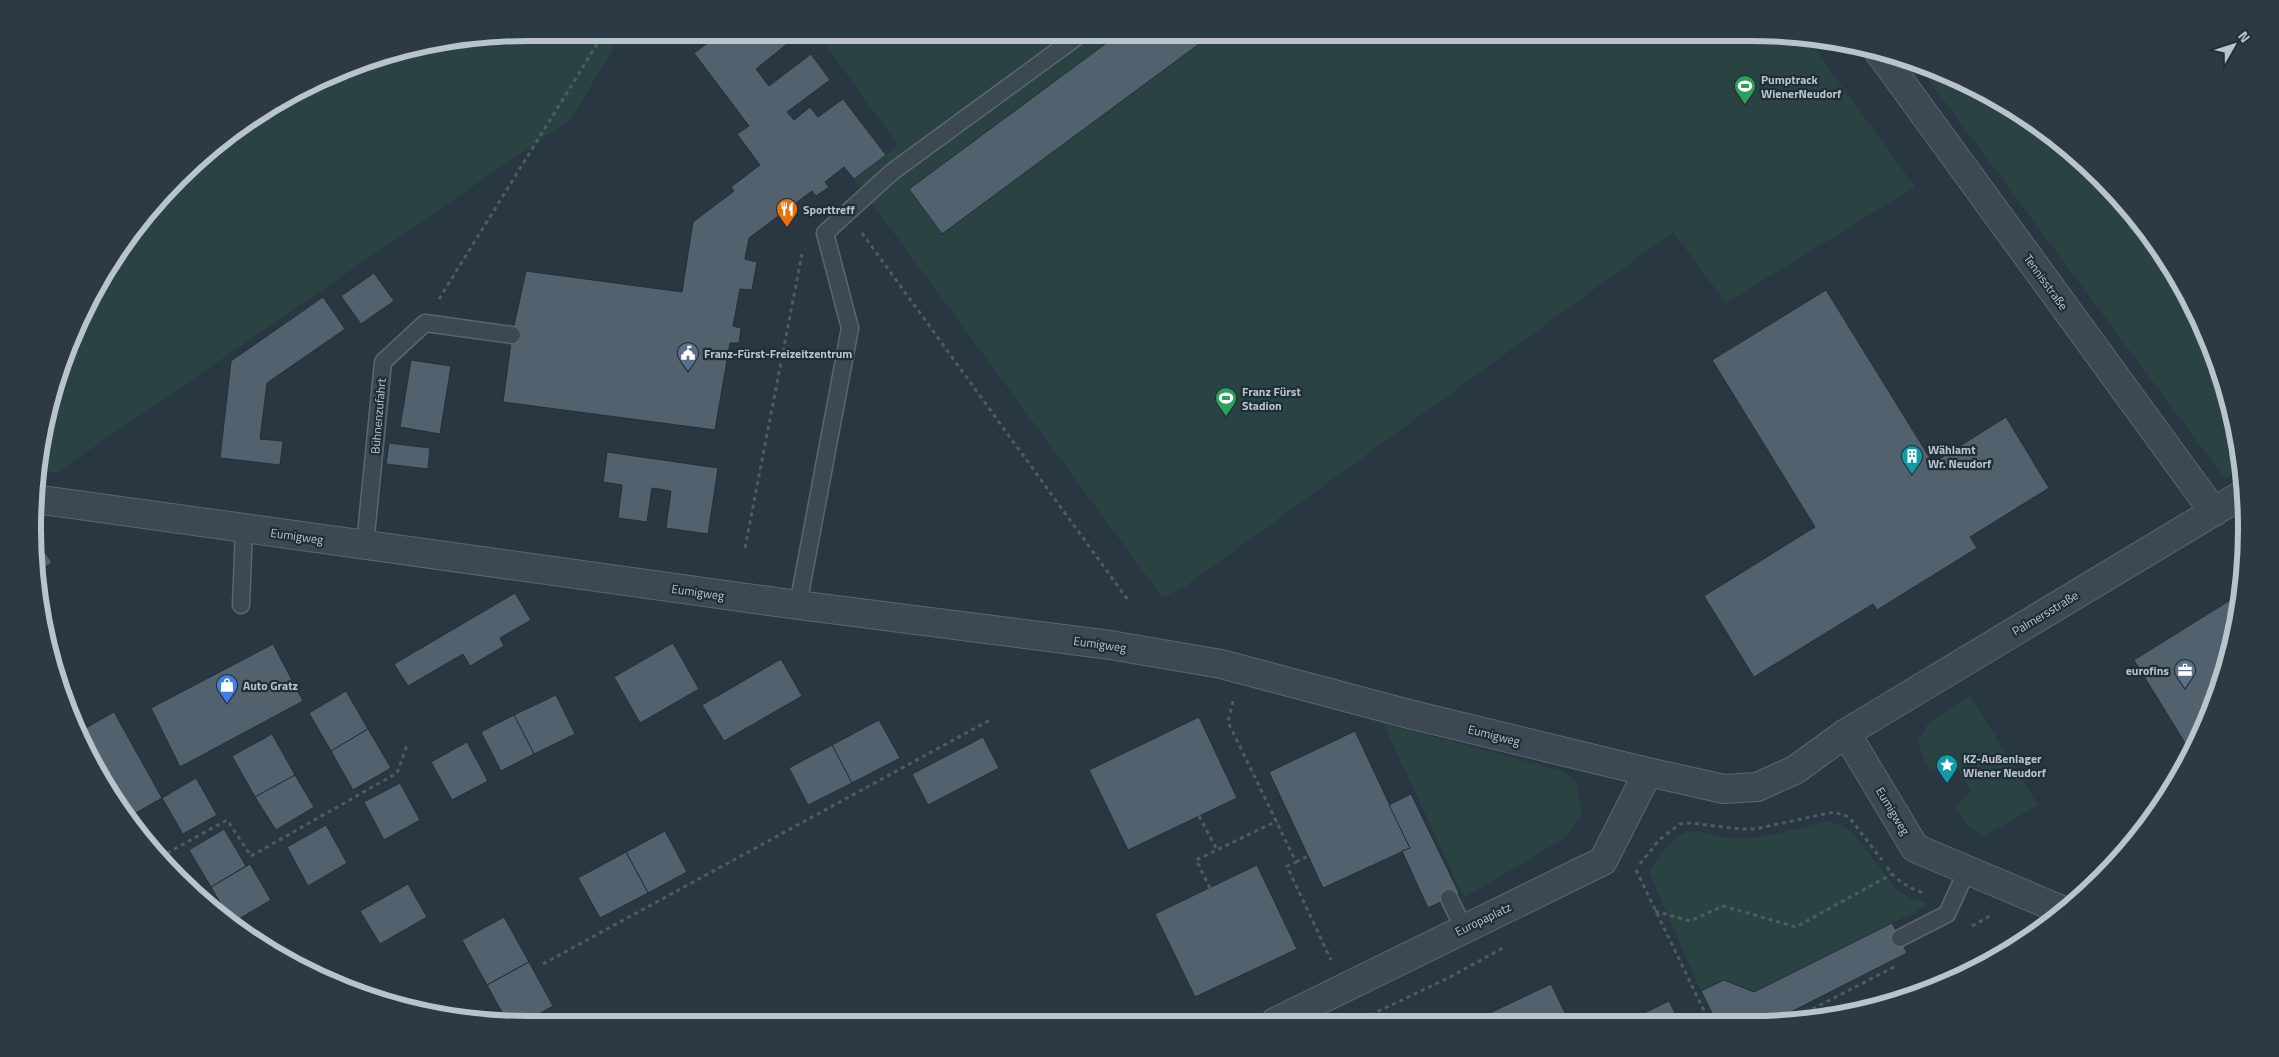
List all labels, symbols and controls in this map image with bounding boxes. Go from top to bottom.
north arrow [2209,20,2259,70]
text: N [2233,26,2256,47]
place label: Pumptrack WienerNeudorf [1761,70,1842,103]
sports icon: Pumptrack WienerNeudorf [1733,74,1757,105]
restaurant icon: Sporttreff [775,197,799,228]
place label: Sporttreff [803,200,856,219]
street label: Tennisstraße [2019,250,2073,314]
public building icon: Franz-Fürst-Freizeitzentrum [676,341,700,372]
place label: Franz-Fürst-Freizeitzentrum [704,344,852,363]
street label: Bühnenzufahrt [365,377,391,455]
place label: Franz Fürst Stadion [1242,382,1301,415]
sports icon: Franz Fürst Stadion [1214,386,1238,417]
place label: Wählamt Wr. Neudorf [1928,440,1992,473]
building icon: Wählamt Wr. Neudorf [1900,444,1924,475]
street label: Eumigweg [269,523,325,549]
street label: Eumigweg [670,579,726,605]
street label: Palmersstraße [2008,586,2082,640]
street label: Eumigweg [1072,631,1128,657]
office icon: eurofins [2173,658,2197,689]
place label: eurofins [2126,661,2169,680]
shop icon: Auto Gratz [215,673,239,704]
place label: Auto Gratz [243,676,298,695]
street label: Eumigweg [1466,719,1522,751]
place label: KZ-Außenlager Wiener Neudorf [1963,749,2047,782]
place icon: KZ-Außenlager Wiener Neudorf [1935,753,1959,784]
street label: Eumigweg [1871,783,1915,839]
street label: Europaplatz [1452,897,1514,941]

